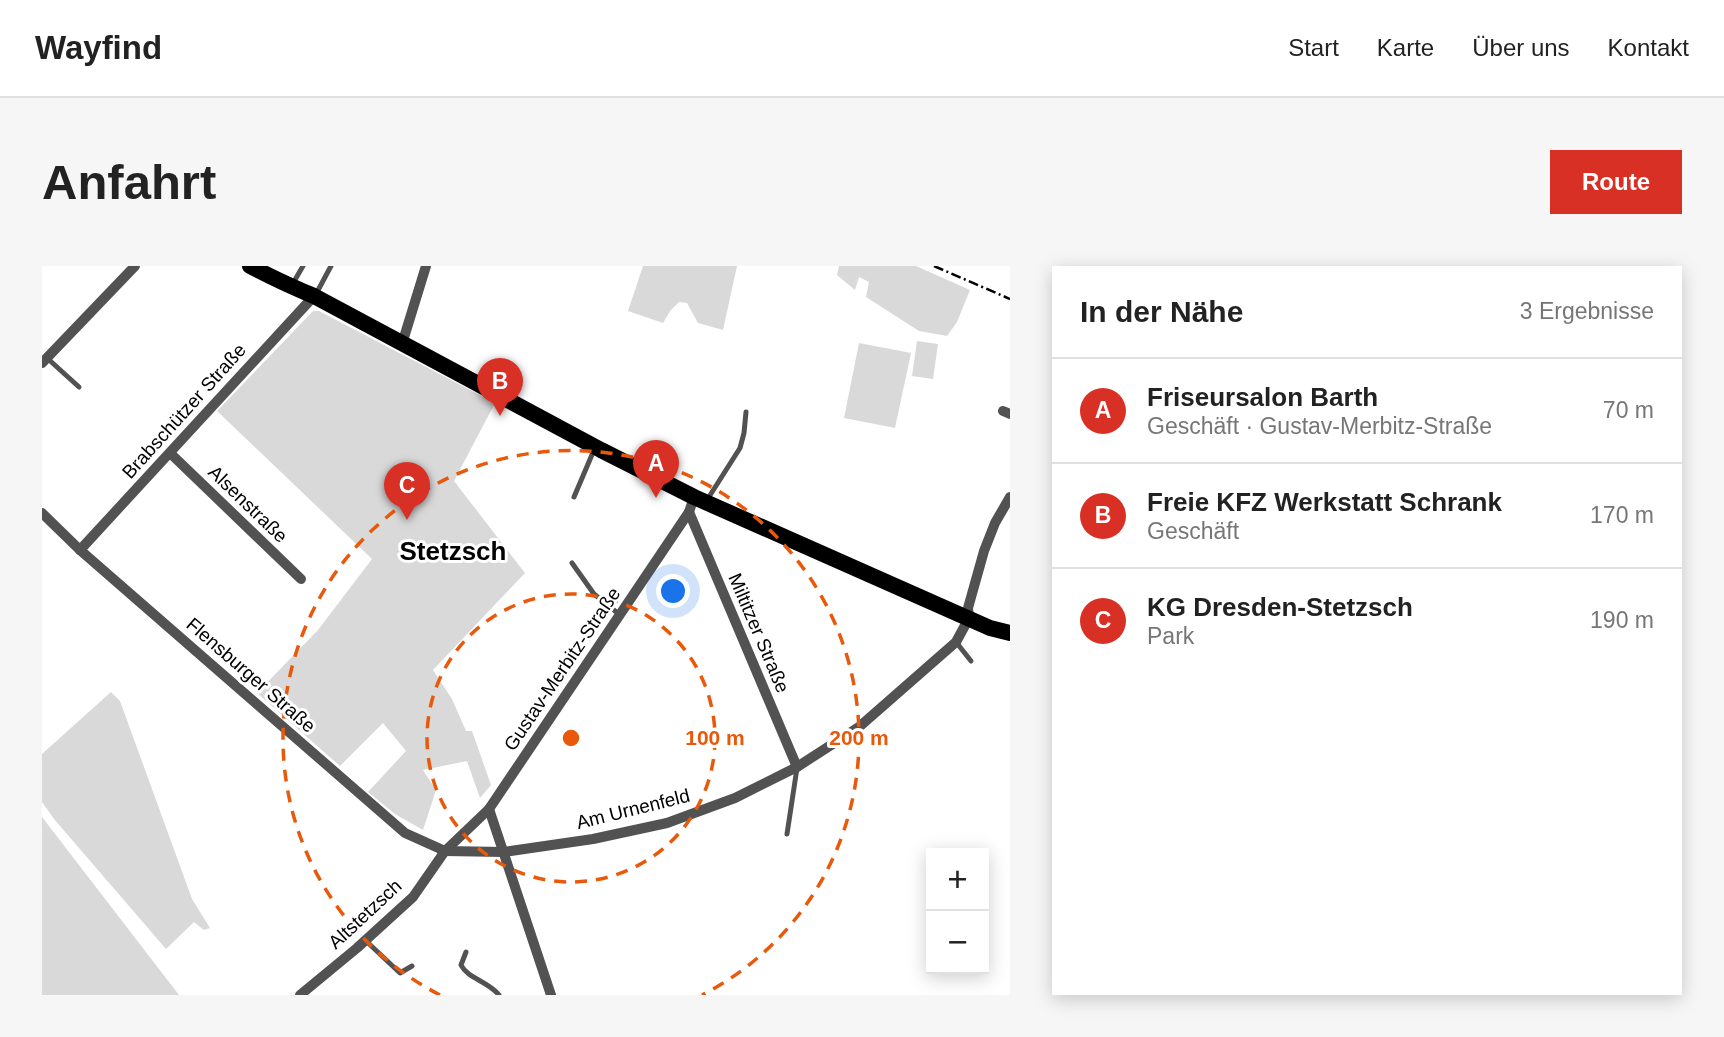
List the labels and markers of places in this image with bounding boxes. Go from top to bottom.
pin: B [477,358,523,416]
pin: A [633,440,679,498]
pin: C [384,462,430,520]
centre of rings [559,726,583,750]

